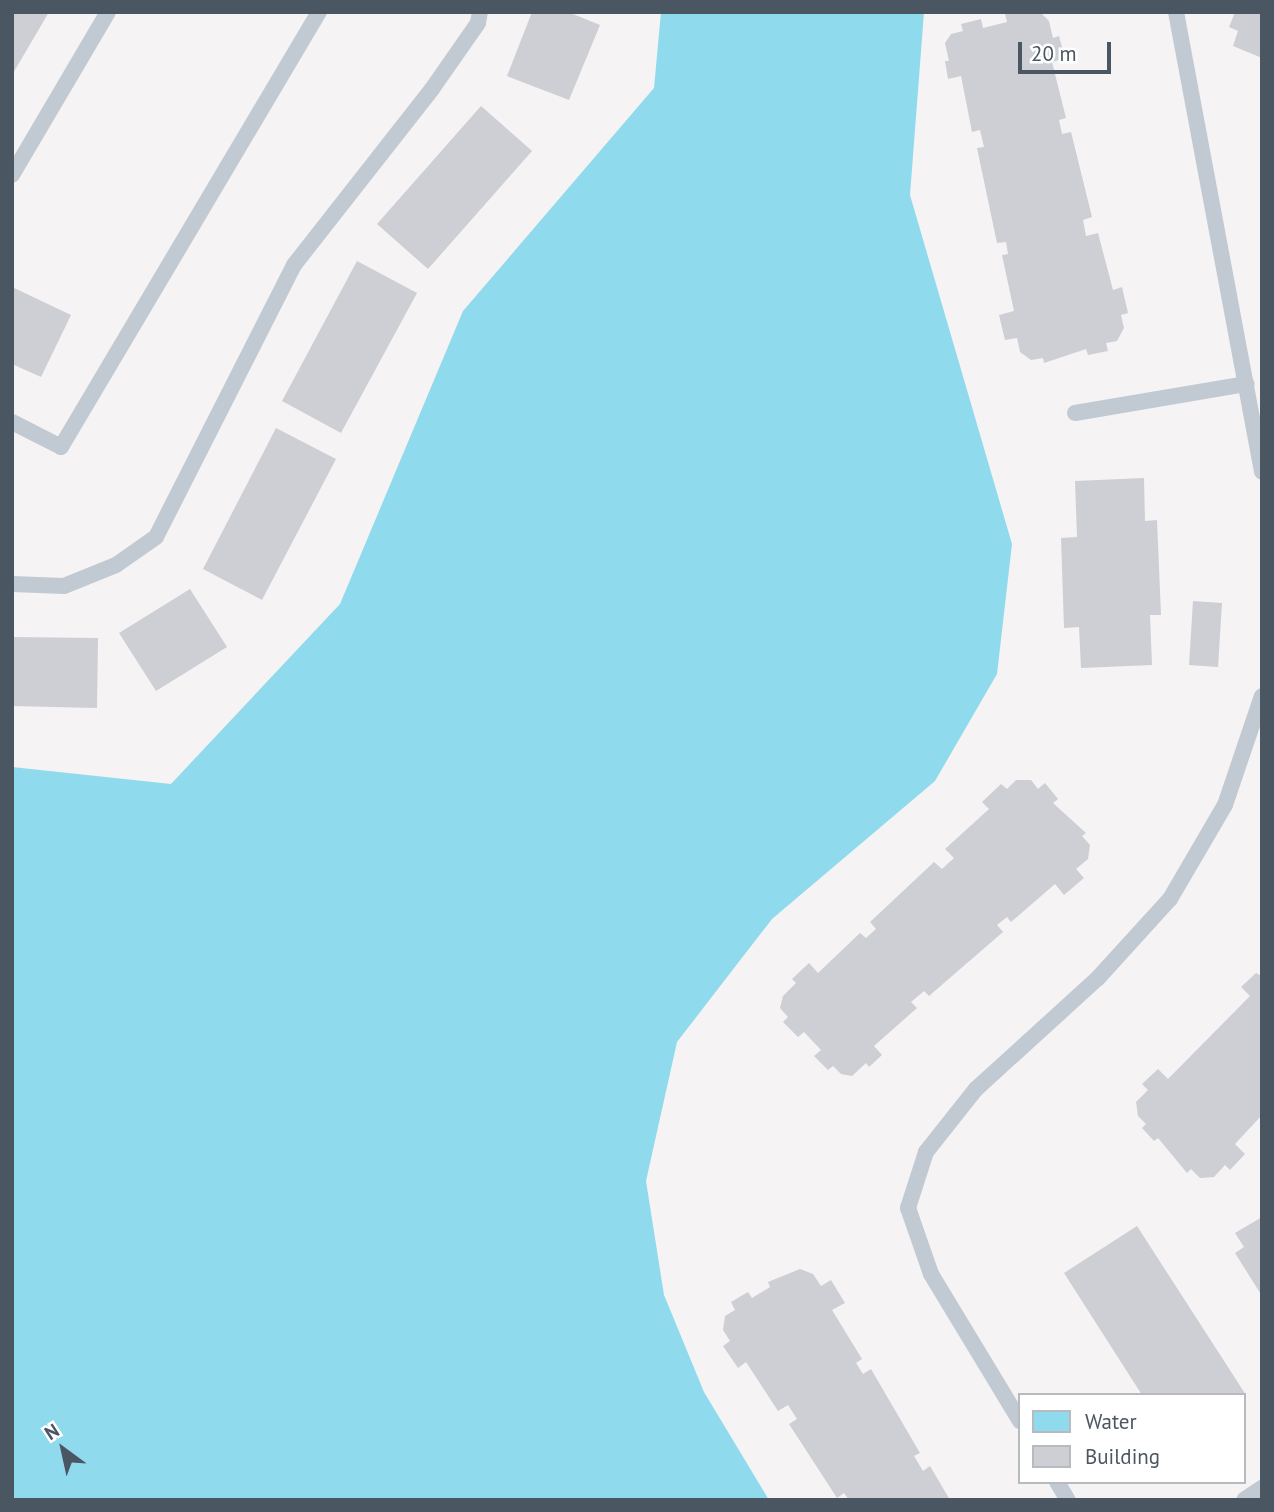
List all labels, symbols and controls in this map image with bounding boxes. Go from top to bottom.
scale bar [1022,28,1115,72]
text: 20 m [1031,40,1077,67]
legend [1018,1393,1246,1484]
text: Water [1085,1408,1137,1435]
north arrow [28,1414,98,1484]
text: N [40,1418,63,1445]
text: Building [1085,1443,1160,1470]

